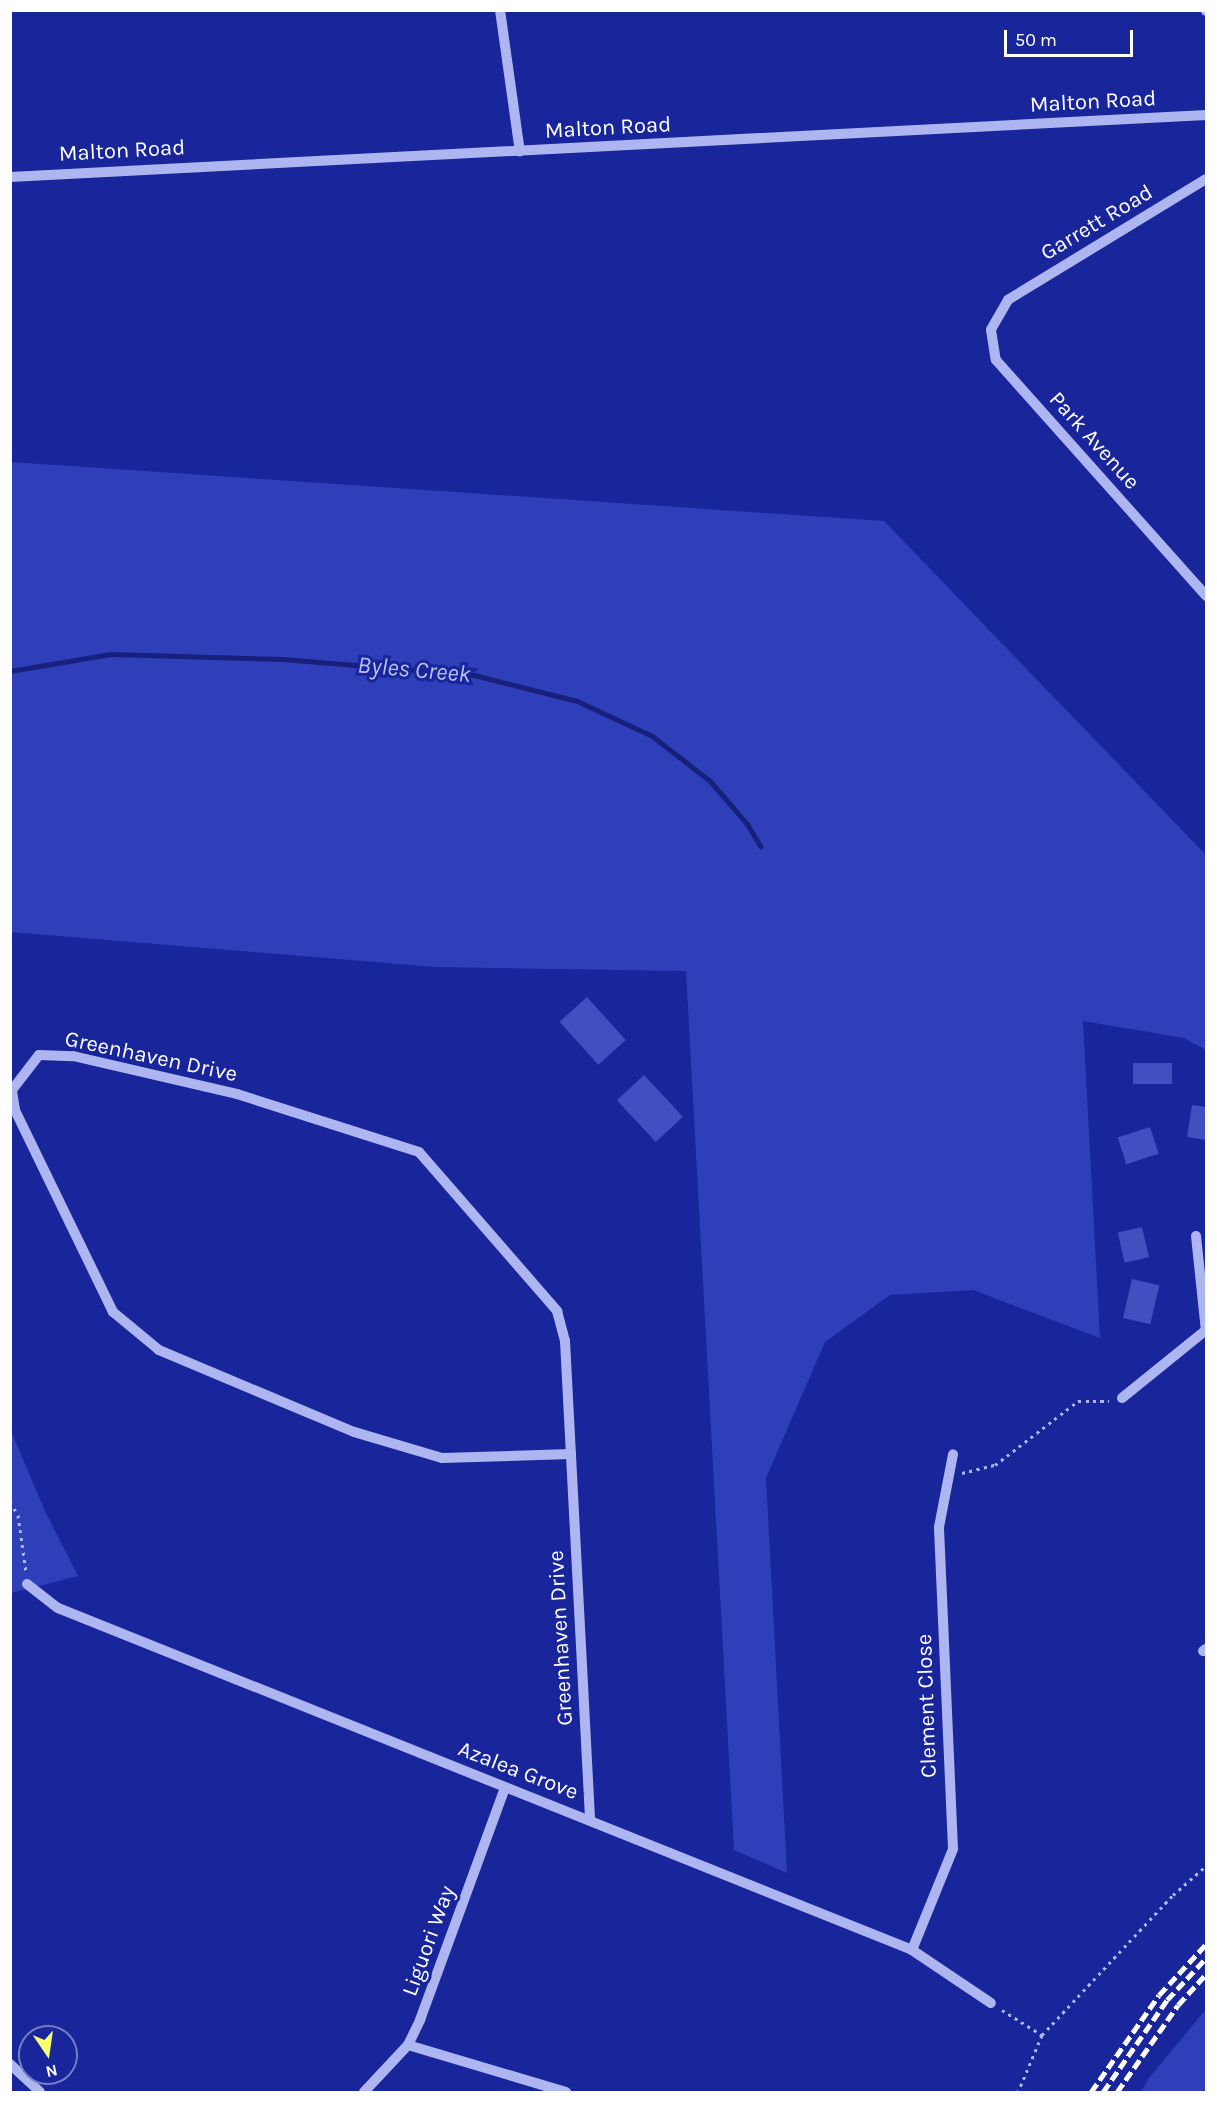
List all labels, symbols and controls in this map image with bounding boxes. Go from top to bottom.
scale bar [1007,18,1136,56]
text: 50 m [1015,29,1057,51]
street label: Malton Road [1029,86,1157,118]
street label: Malton Road [544,112,672,144]
street label: Malton Road [58,135,186,167]
street label: Garrett Road [1036,179,1158,267]
street label: Park Avenue [1043,387,1145,495]
water label: Byles Creek [356,651,472,689]
street label: Greenhaven Drive [62,1026,240,1088]
street label: Greenhaven Drive [543,1550,579,1726]
street label: Clement Close [911,1634,943,1778]
street label: Azalea Grove [454,1736,582,1806]
street label: Liguori Way [397,1882,461,2000]
north arrow [18,2025,78,2085]
text: N [44,2061,59,2082]

